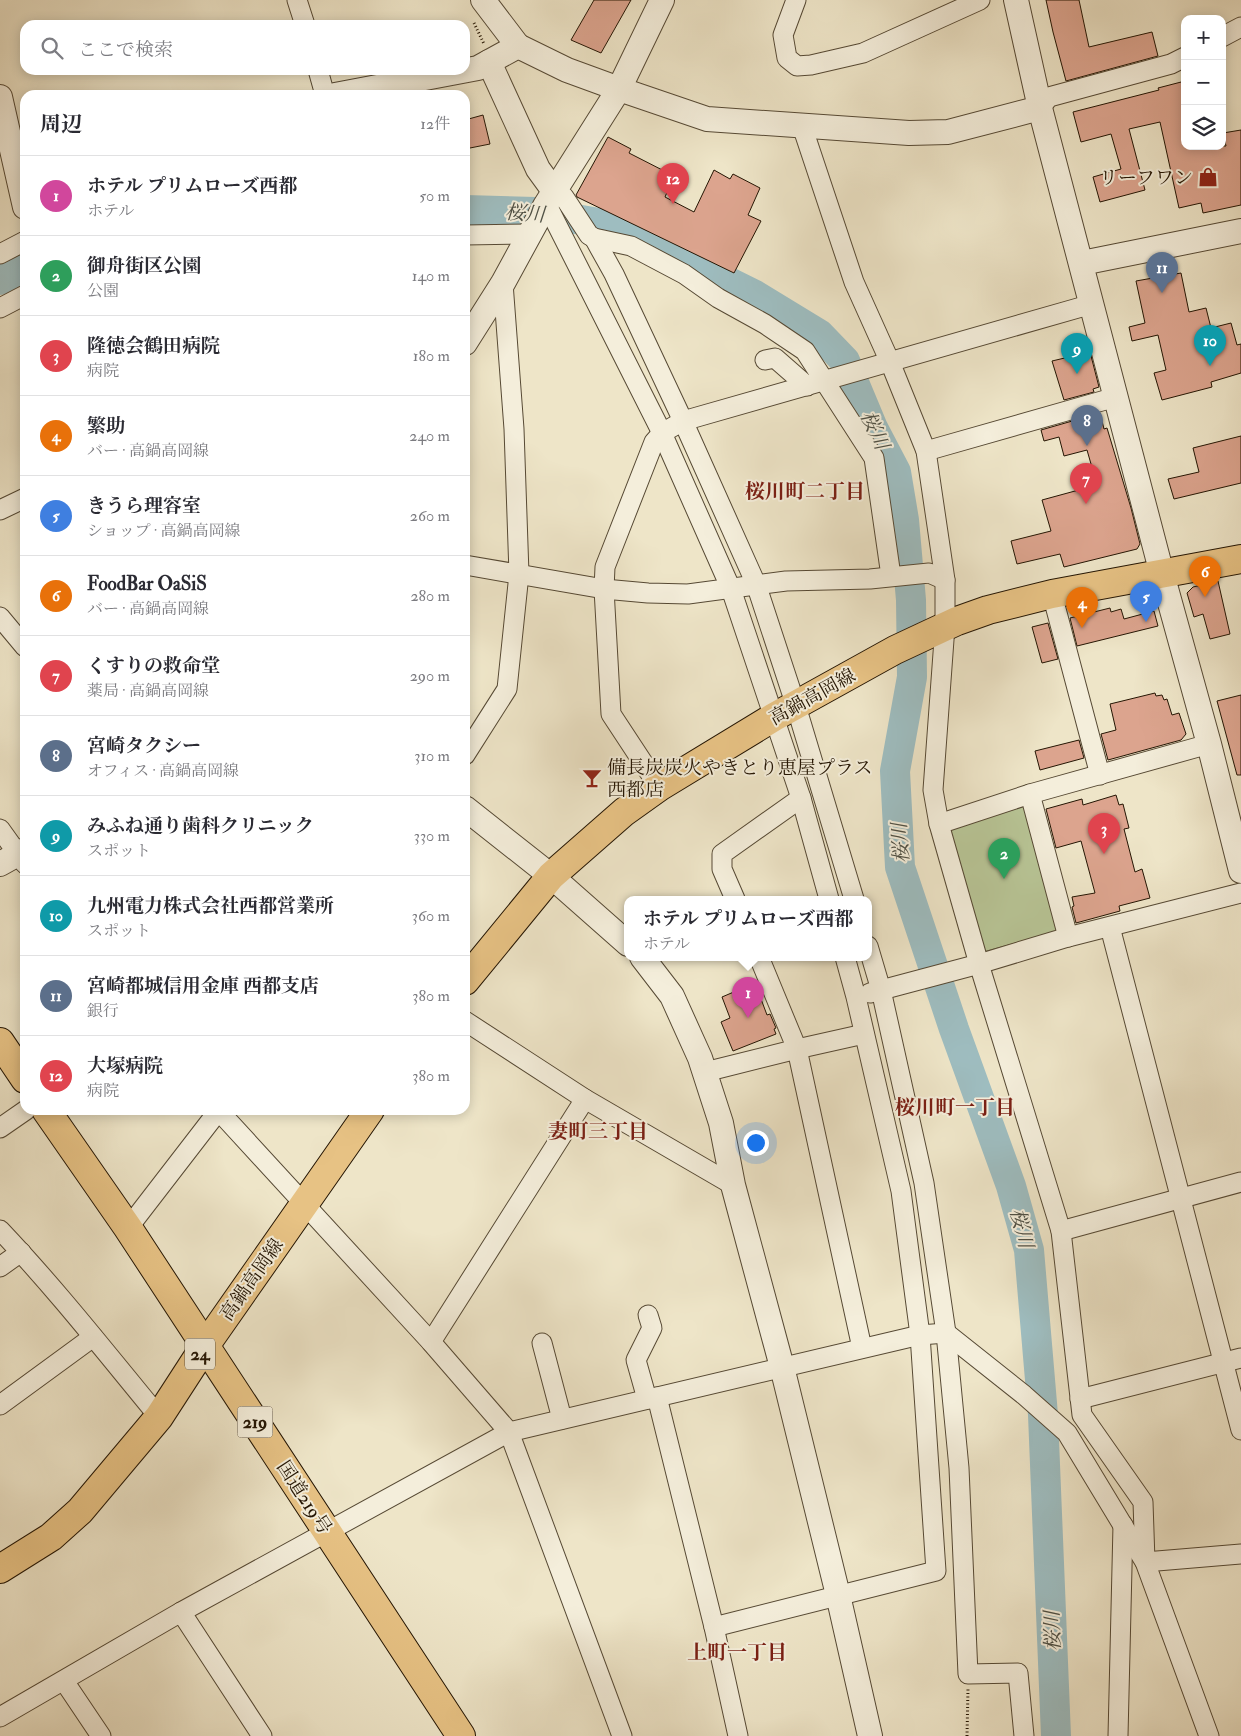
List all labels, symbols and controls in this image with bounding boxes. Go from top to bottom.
map controls [1181,15,1226,150]
button: + [1181,15,1226,60]
search box [20,20,470,75]
icon: search [38,34,66,62]
text: ここで検索 [78,38,173,62]
button: − [1181,60,1226,105]
button: layers [1181,105,1226,150]
text: 周辺 [40,111,82,138]
text: 12件 [420,114,450,134]
pin: 12 [657,163,689,204]
place label: リーフワン [1099,166,1193,190]
shop icon: リーフワン [1197,166,1219,188]
text: ホテル プリムローズ西都 [87,174,297,198]
text: 1 [53,186,59,206]
text: 50 m [419,186,450,206]
water label: 桜川 [504,200,548,228]
text: ホテル [87,201,134,221]
pin: 11 [1146,252,1178,293]
text: 御舟街区公園 [87,254,201,278]
text: 2 [52,266,60,286]
text: 140 m [412,266,450,286]
text: 公園 [87,281,119,301]
pin: 10 [1194,325,1226,366]
pin: 9 [1061,333,1093,374]
text: 隆徳会鶴田病院 [87,334,220,358]
text: 3 [53,346,59,366]
text: 180 m [413,346,450,366]
text: 病院 [87,361,119,381]
pin: 8 [1071,405,1103,446]
water label: 桜川 [855,407,895,455]
text: 繁助 [87,414,125,438]
text: 4 [52,426,60,446]
text: 240 m [409,426,450,446]
text: バー · 高鍋高岡線 [87,441,209,461]
pin: 7 [1070,463,1102,504]
district label: 桜川町二丁目 [745,479,865,504]
text: きうら理容室 [87,494,201,518]
text: 5 [52,506,60,526]
text: 260 m [410,506,450,526]
text: ショップ · 高鍋高岡線 [87,521,241,541]
pin: 6 [1189,556,1221,597]
text: FoodBar OaSiS [87,572,207,596]
pin: 5 [1130,581,1162,622]
text: 6 [52,586,60,606]
text: 280 m [410,586,450,606]
pin: 4 [1066,587,1098,628]
text: バー · 高鍋高岡線 [87,599,209,619]
text: くすりの救命堂 [87,654,220,678]
street label: 高鍋高岡線 [765,663,860,730]
text: 7 [52,666,60,686]
text: 290 m [410,666,450,686]
text: 薬局 · 高鍋高岡線 [87,681,209,701]
text: 宮崎タクシー [87,734,201,758]
text: 8 [52,746,60,766]
text: 310 m [414,746,450,766]
place label: 備長炭炭火やきとり恵屋プラス 西都店 [607,756,872,802]
text: オフィス · 高鍋高岡線 [87,761,239,781]
bar icon: 備長炭炭火やきとり恵屋プラス 西都店 [581,767,603,789]
pin: 3 [1088,813,1120,854]
text: みふね通り歯科クリニック [87,814,314,838]
water label: 桜川 [886,820,914,864]
text: 9 [52,826,60,846]
text: 330 m [414,826,450,846]
pin: 2 [988,838,1020,879]
text: スポット [87,841,151,861]
text: 九州電力株式会社西都営業所 [87,894,334,918]
popup [624,896,872,961]
text: 10 [49,906,63,926]
text: 360 m [412,906,450,926]
text: ホテル プリムローズ西都 [643,907,853,931]
text: スポット [87,921,151,941]
text: ホテル [643,934,690,954]
text: 宮崎都城信用金庫 西都支店 [87,974,319,998]
pin: 1 [732,977,764,1018]
text: 11 [50,986,62,1006]
text: 380 m [412,986,450,1006]
text: 銀行 [87,1001,119,1021]
text: 大塚病院 [87,1054,163,1078]
text: 12 [49,1066,63,1086]
text: 380 m [412,1066,450,1086]
text: 病院 [87,1081,119,1101]
district label: 桜川町一丁目 [895,1095,1015,1120]
district label: 妻町三丁目 [548,1119,648,1144]
your location [743,1130,769,1156]
water label: 桜川 [1005,1206,1039,1252]
street label: 高鍋高岡線 [215,1234,289,1325]
road number: 24 [185,1338,215,1370]
road number: 219 [238,1406,272,1438]
street label: 国道219号 [271,1456,337,1539]
water label: 桜川 [1039,1609,1066,1651]
district label: 上町一丁目 [687,1640,787,1665]

